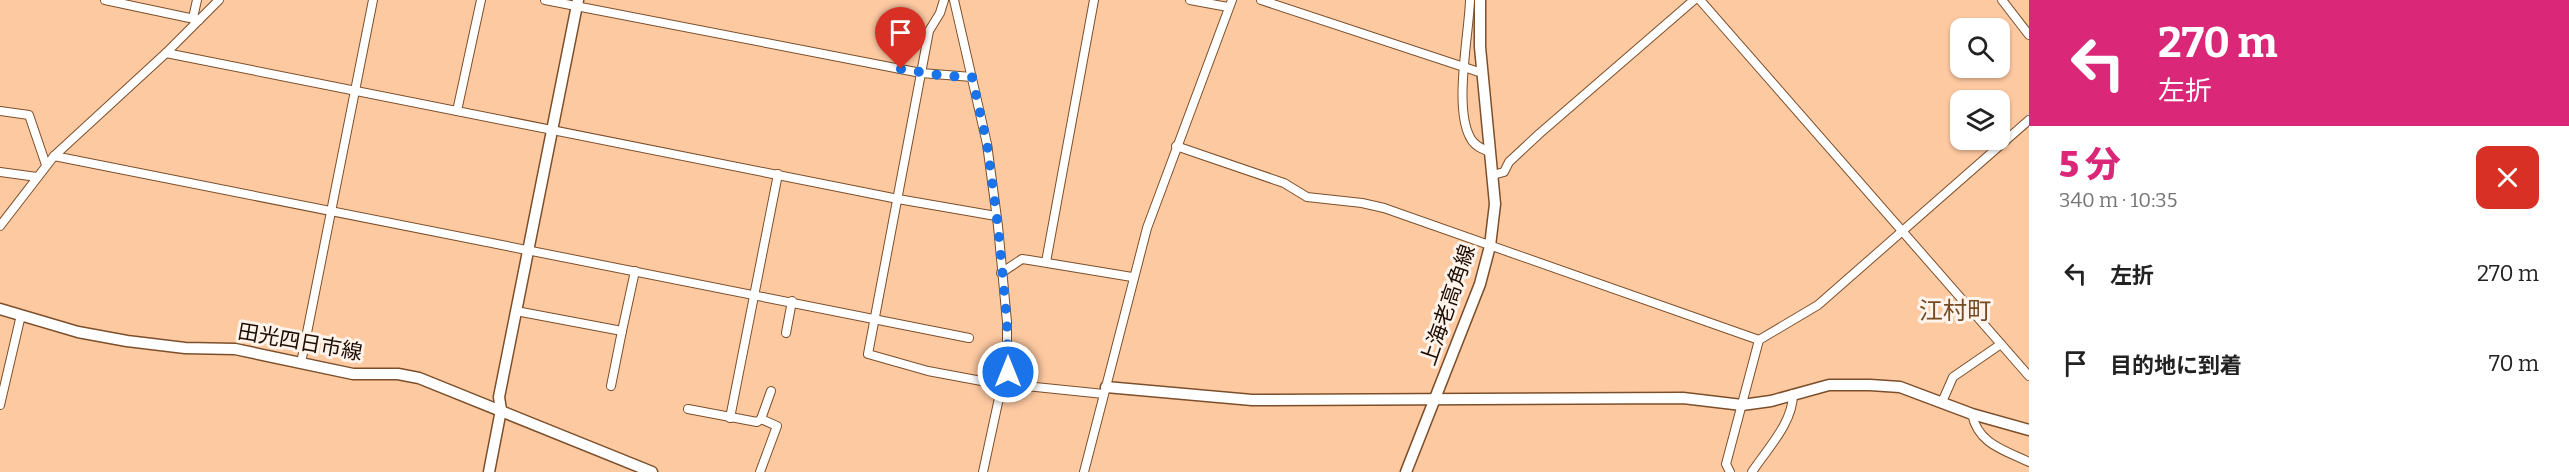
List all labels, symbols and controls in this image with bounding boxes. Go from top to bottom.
pin [875,7,926,69]
icon: arrive [884,16,917,49]
map controls [1950,18,2010,150]
button: search [1950,18,2010,78]
text: 270 m [2158,18,2278,68]
icon: left [2059,24,2137,102]
text: 左折 [2158,75,2212,107]
button: layers [1950,90,2010,150]
text: 5 分 [2059,143,2121,187]
button: close [2476,146,2539,209]
text: 340 m · 10:35 [2059,188,2177,212]
street label: 上海老高角線 [1415,241,1481,369]
icon: left [2059,257,2092,290]
text: 270 m [2477,260,2539,287]
text: 左折 [2110,262,2154,289]
district label: 江村町 [1919,297,1991,325]
street label: 田光四日市線 [236,318,364,366]
position arrow [976,340,1040,404]
icon: arrive [2059,347,2092,380]
text: 70 m [2489,350,2539,377]
text: 目的地に到着 [2110,352,2242,379]

